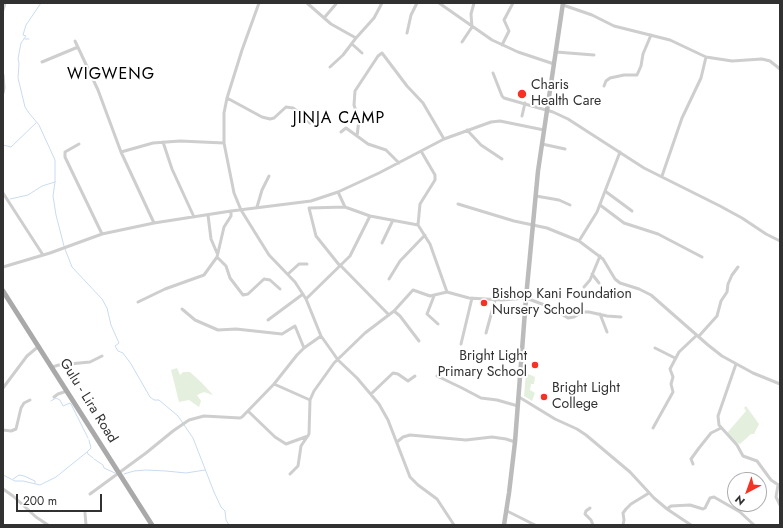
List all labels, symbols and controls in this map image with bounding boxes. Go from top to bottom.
district label: WIGWENG [67,65,155,85]
place label: Charis Health Care [531,78,601,110]
marker: Charis Health Care [516,88,528,100]
district label: JINJA CAMP [293,109,385,129]
place label: Bishop Kani Foundation Nursery School [492,287,632,320]
marker: Bishop Kani Foundation Nursery School [479,298,489,308]
place label: Bright Light Primary School [438,349,527,382]
street label: Gulu - Lira Road [55,356,121,446]
marker: Bright Light Primary School [530,360,540,370]
place label: Bright Light College [552,381,620,414]
marker: Bright Light College [539,392,549,402]
north arrow [727,472,767,512]
scale bar [18,486,104,512]
text: N [731,491,748,509]
text: 200 m [23,492,57,510]

